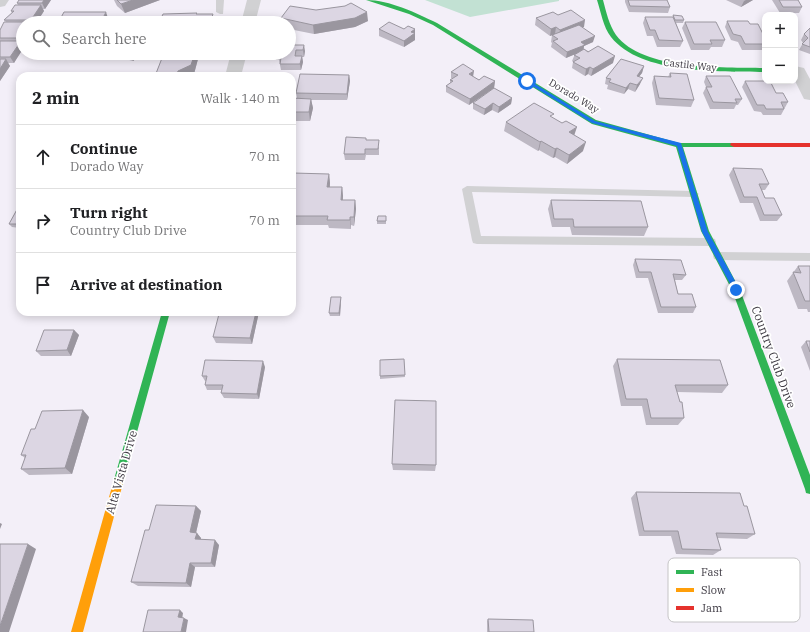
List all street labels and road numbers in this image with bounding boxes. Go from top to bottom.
street label: Castile Way [663,56,718,74]
street label: Dorado Way [546,76,602,116]
street label: Country Club Drive [749,304,799,410]
street label: Alta Vista Drive [102,428,140,516]

